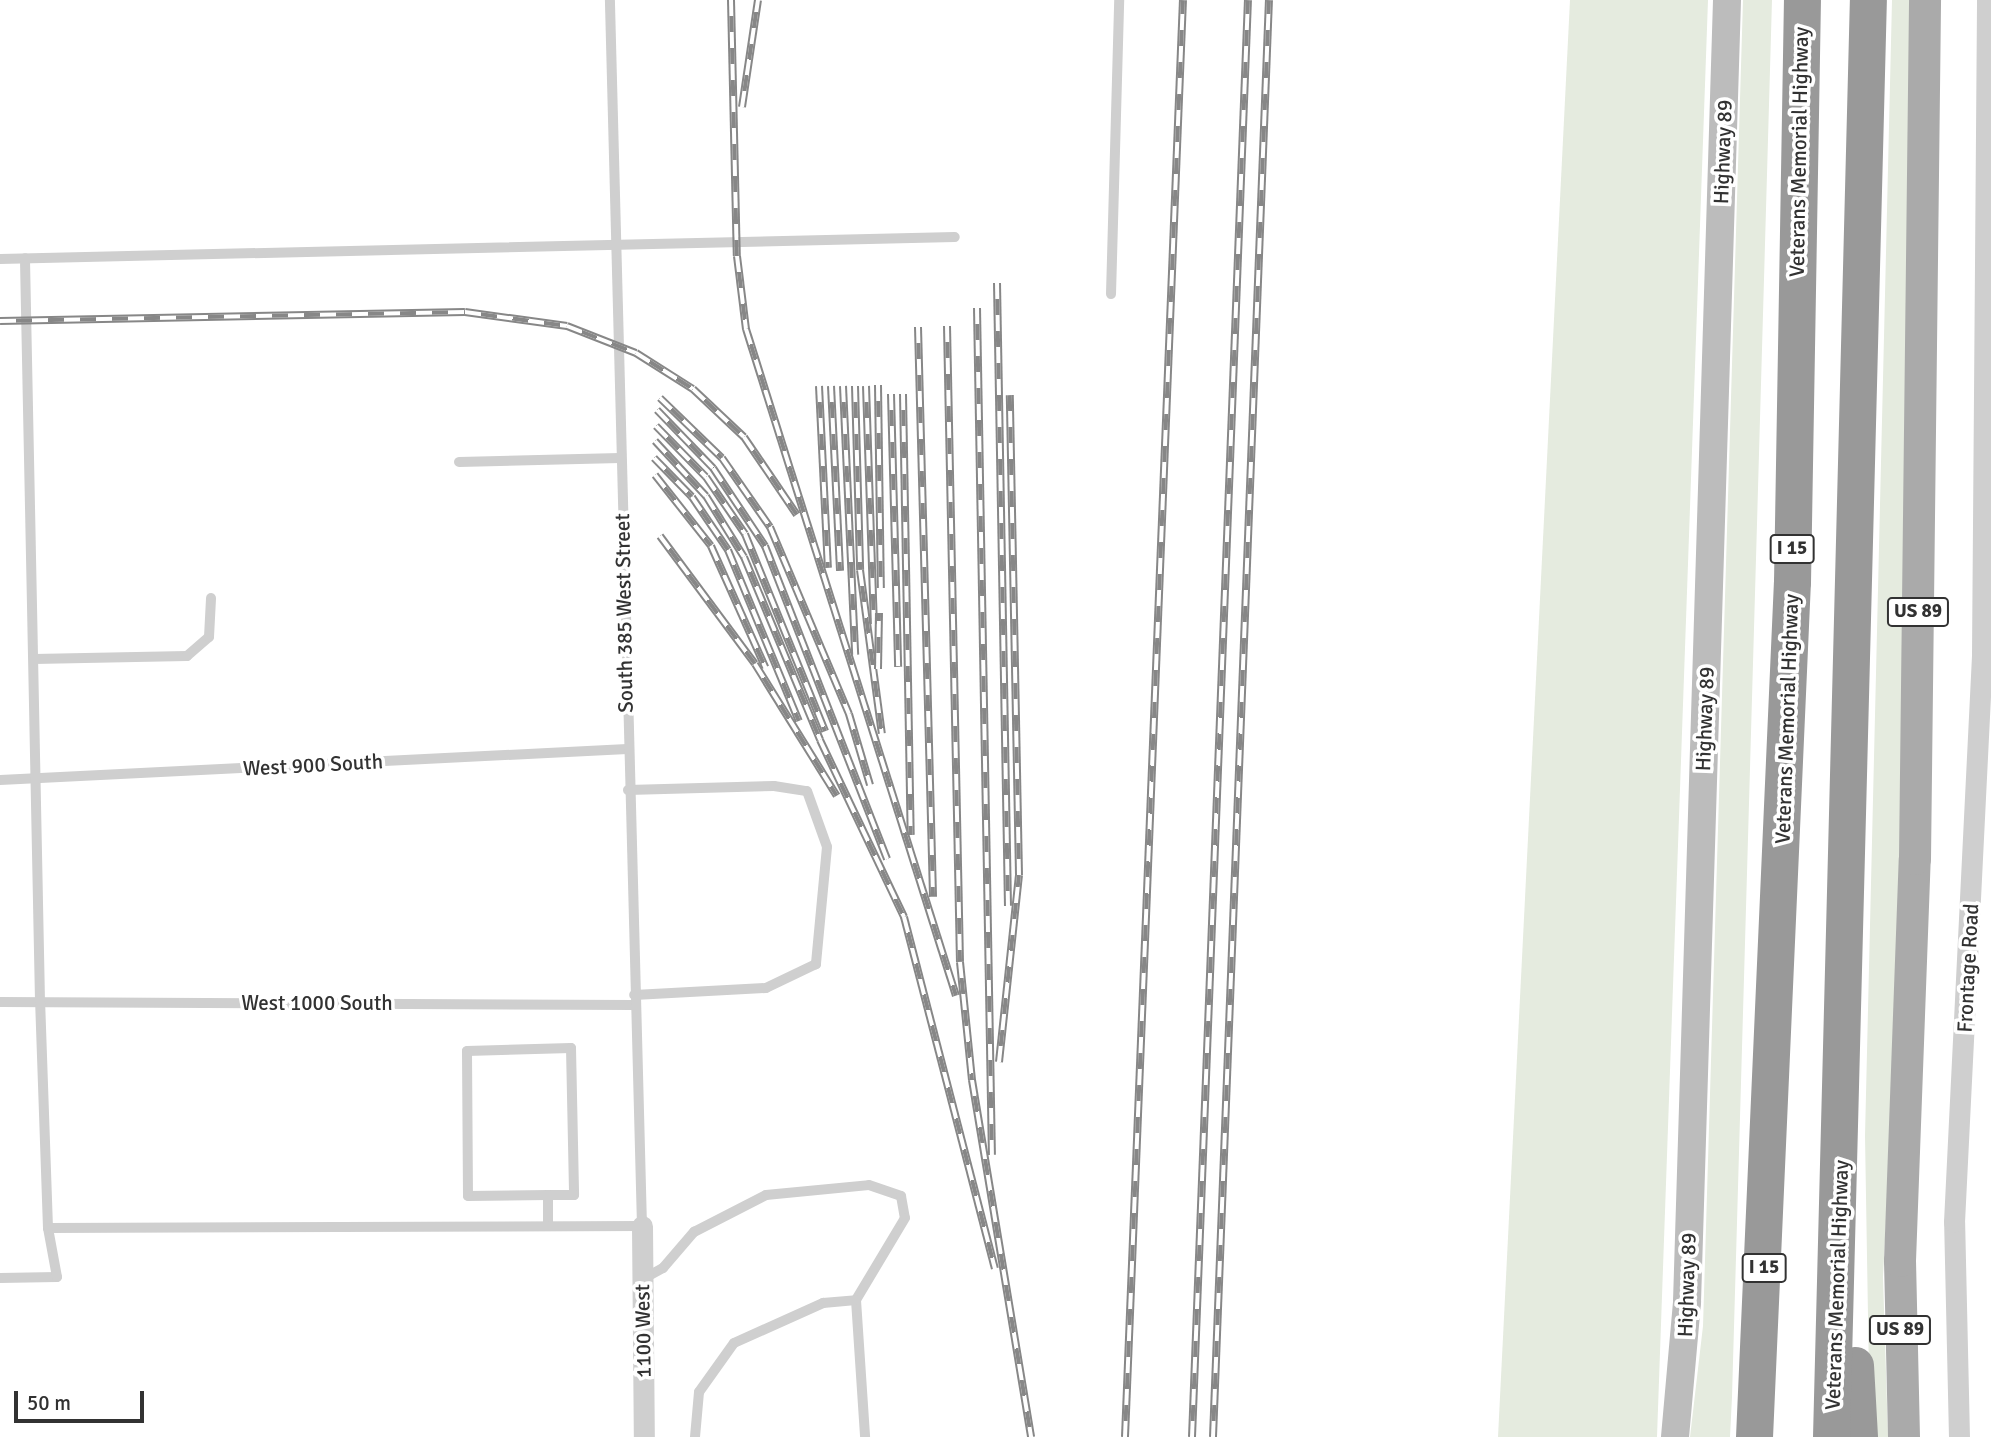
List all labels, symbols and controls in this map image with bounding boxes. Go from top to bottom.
street label: Veterans Memorial Highway [1784,27,1814,277]
street label: Highway 89 [1709,99,1737,205]
street label: South 385 West Street [610,513,638,713]
road number: I 15 [1769,534,1815,564]
street label: Veterans Memorial Highway [1770,594,1804,844]
road number: US 89 [1886,596,1950,628]
street label: Highway 89 [1691,666,1719,772]
street label: West 900 South [242,749,384,781]
street label: Frontage Road [1952,903,1984,1033]
street label: West 1000 South [241,990,393,1016]
street label: Veterans Memorial Highway [1820,1160,1854,1410]
street label: Highway 89 [1673,1232,1701,1338]
road number: I 15 [1741,1252,1787,1284]
street label: 1100 West [630,1284,656,1378]
road number: US 89 [1868,1314,1932,1346]
scale bar [18,1378,147,1422]
text: 50 m [27,1390,71,1416]

